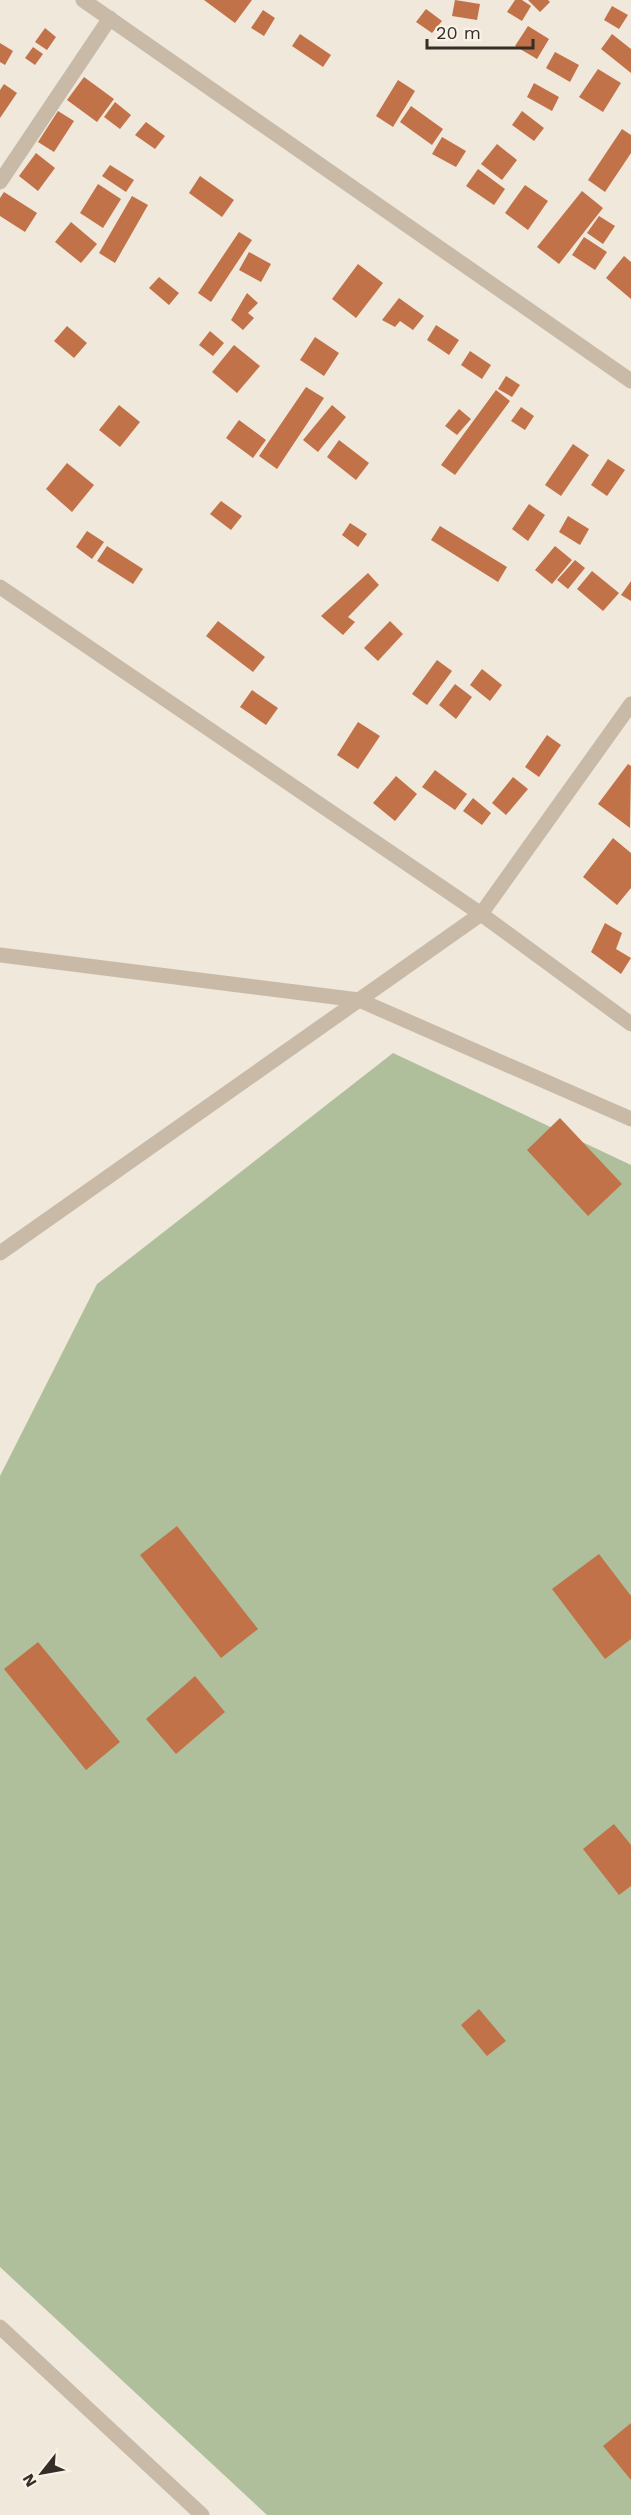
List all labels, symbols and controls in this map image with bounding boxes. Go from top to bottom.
scale bar [427,12,534,50]
text: 20 m [436,22,481,43]
north arrow [12,2443,72,2503]
text: N [18,2470,41,2490]

